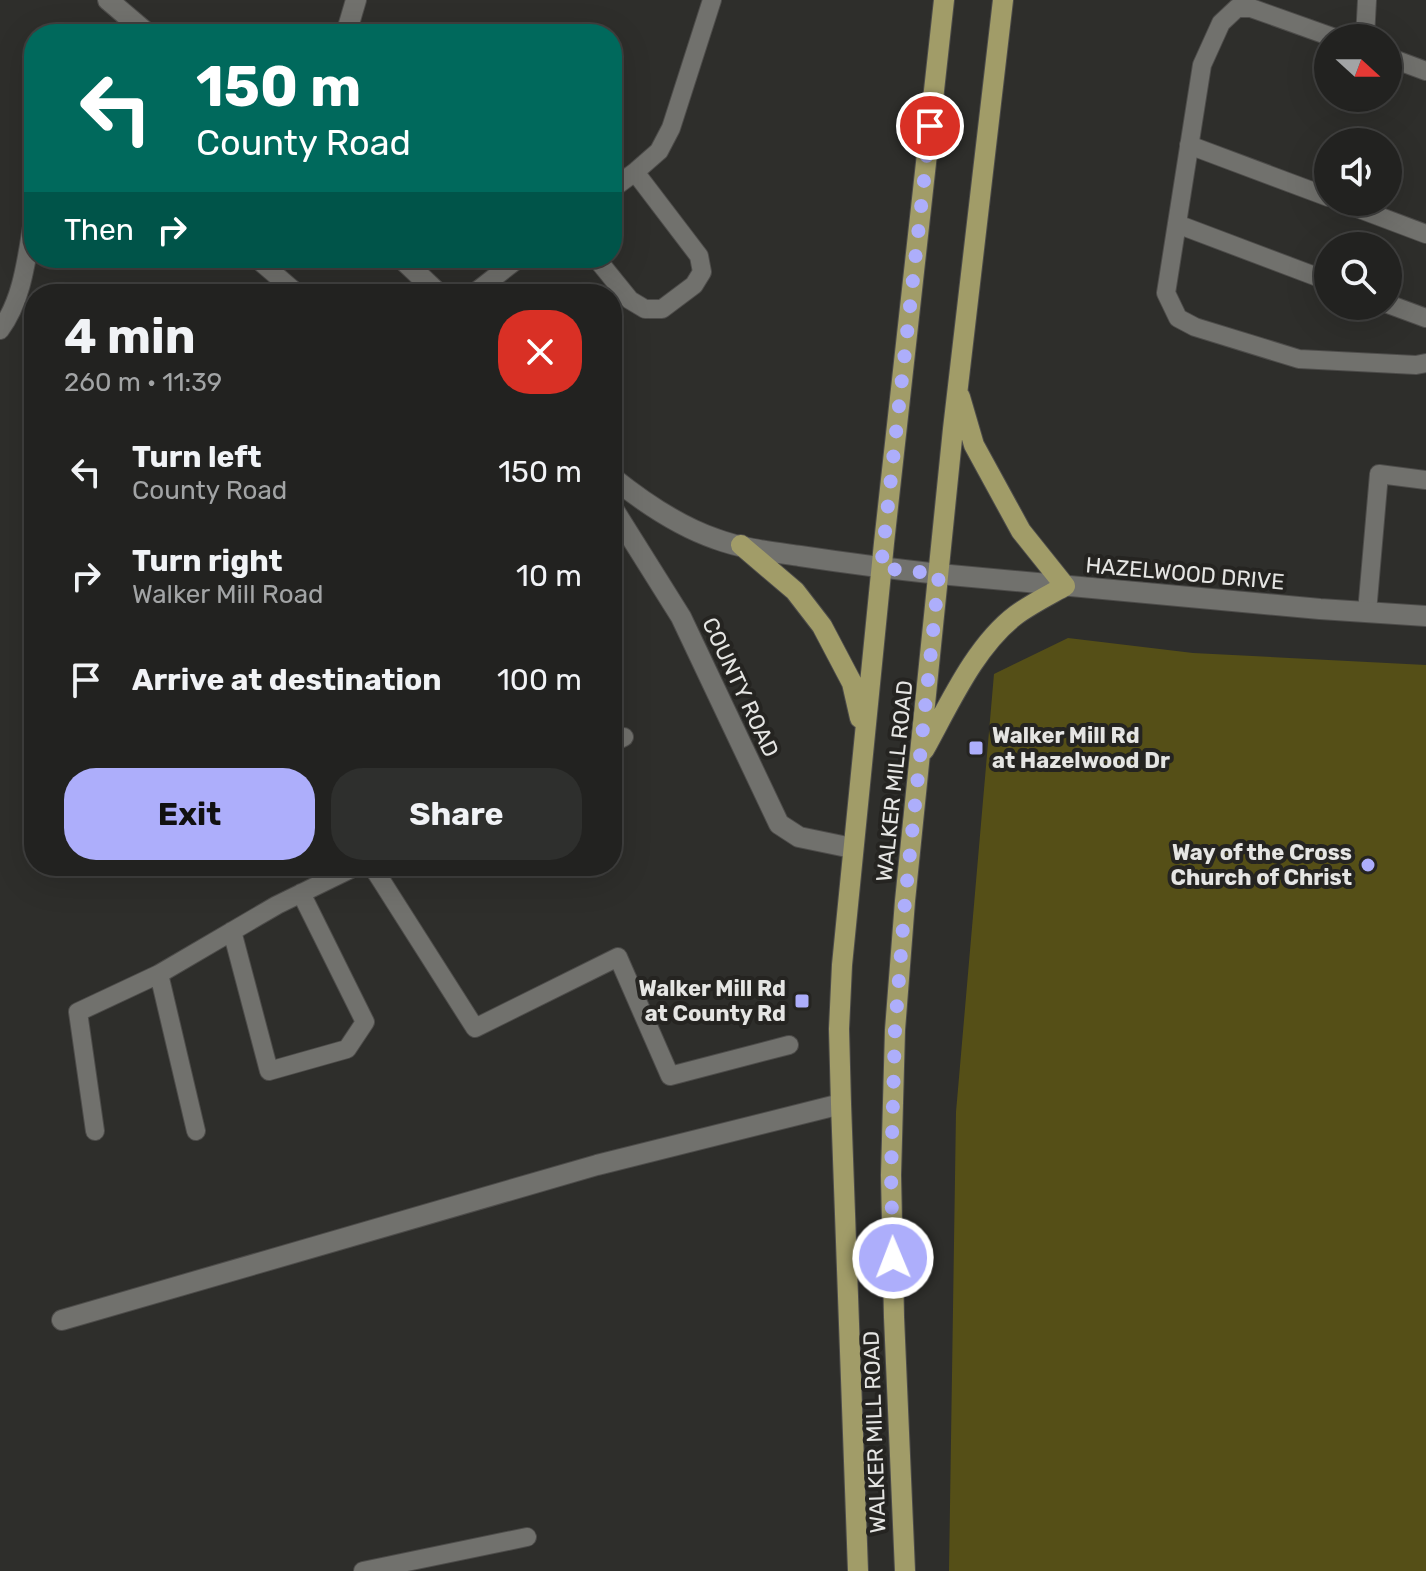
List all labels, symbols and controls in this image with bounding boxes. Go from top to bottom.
north arrow [1314,24,1402,112]
map controls [1314,24,1402,320]
text: 150 m [196,54,361,120]
icon: left [64,56,168,160]
pin [896,92,964,160]
icon: arrive [908,104,952,148]
text: County Road [196,121,411,164]
button: sound [1314,128,1402,216]
icon: right [150,208,194,252]
text: Then [64,212,134,248]
button: search [1314,232,1402,320]
text: 4 min [64,308,196,365]
button: close [498,310,582,394]
text: 260 m · 11:39 [64,367,222,398]
text: Turn left [132,439,262,475]
icon: left [64,450,108,494]
text: 150 m [498,454,582,490]
text: County Road [132,475,287,506]
text: Turn right [132,543,283,579]
street label: HAZELWOOD DRIVE [1084,551,1285,596]
icon: right [64,554,108,598]
text: 10 m [516,558,582,594]
text: Walker Mill Road [132,579,323,610]
street label: COUNTY ROAD [696,613,785,761]
icon: arrive [64,658,108,702]
text: Arrive at destination [132,662,442,698]
text: 100 m [497,662,582,698]
street label: WALKER MILL ROAD [870,679,919,883]
place label: Walker Mill Rd at Hazelwood Dr [992,722,1170,774]
marker: Walker Mill Rd at Hazelwood Dr [967,739,985,757]
button: Exit [64,768,315,860]
button: Share [331,768,582,860]
place label: Way of the Cross Church of Christ [1171,839,1352,891]
marker: Way of the Cross Church of Christ [1359,856,1377,874]
place label: Walker Mill Rd at County Rd [638,975,786,1027]
marker: Walker Mill Rd at County Rd [793,992,811,1010]
position arrow [851,1216,935,1300]
street label: WALKER MILL ROAD [857,1330,892,1534]

